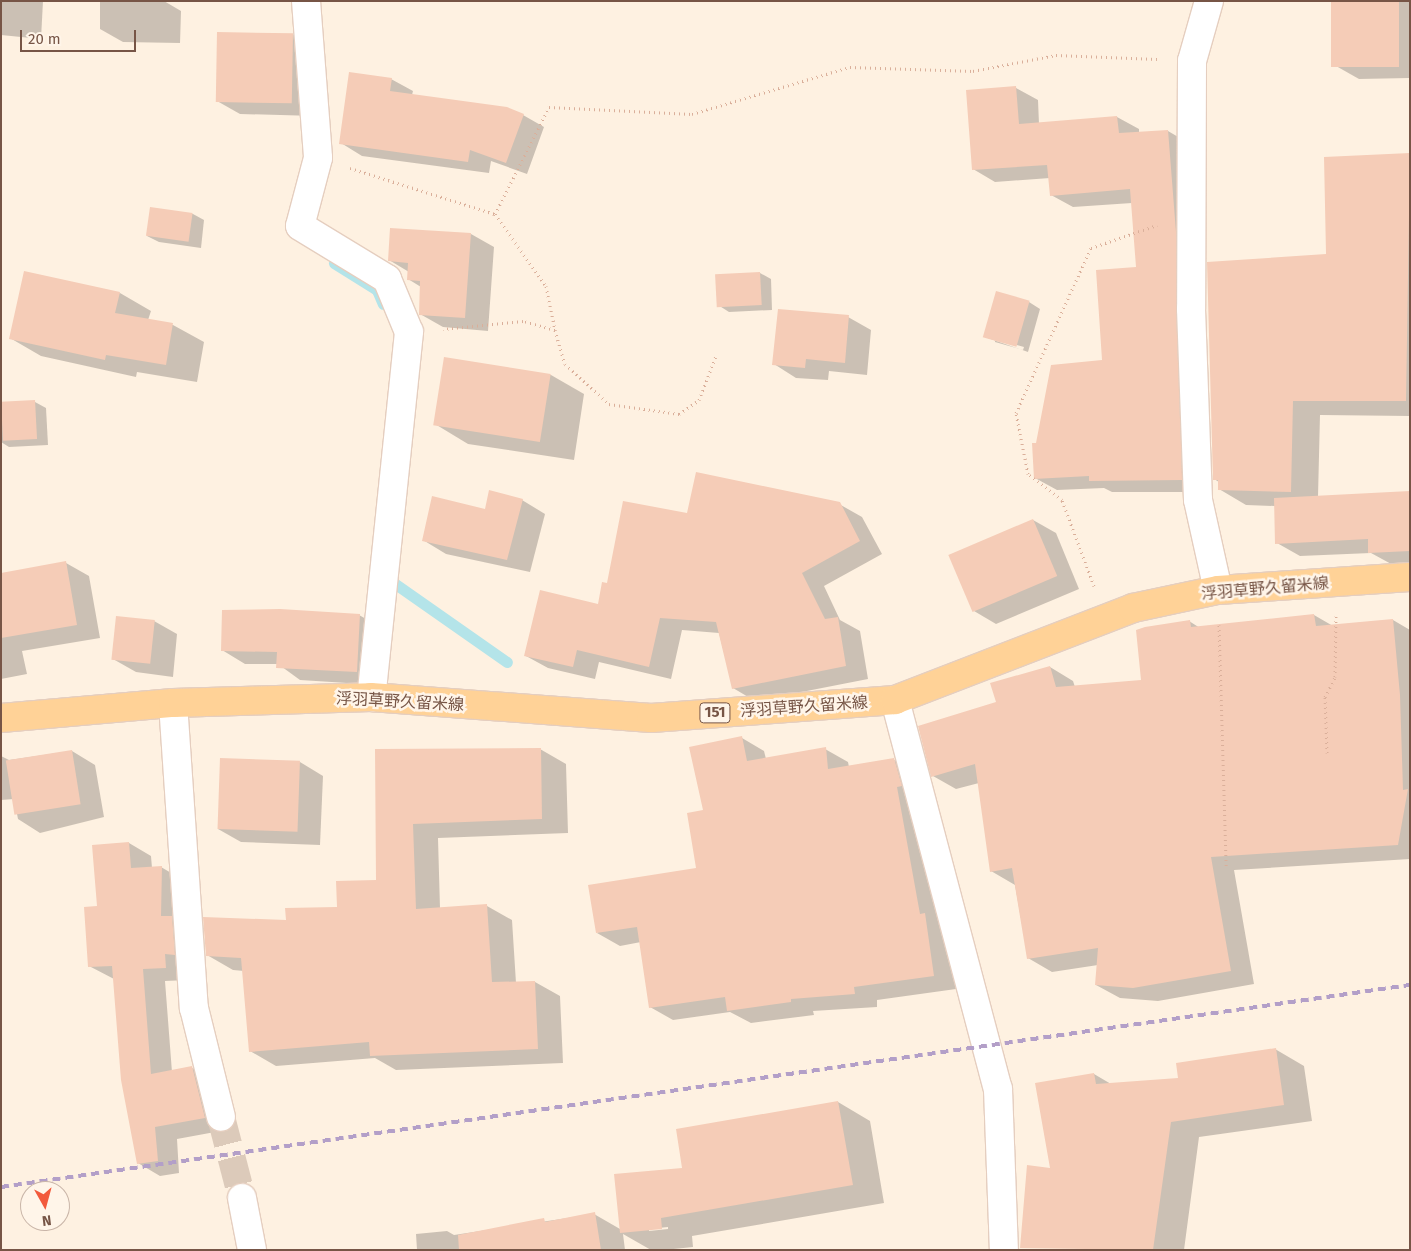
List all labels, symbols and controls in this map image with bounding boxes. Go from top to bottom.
scale bar [22,20,139,52]
text: 20 m [28,30,61,48]
street label: 浮羽草野久留米線 [1200,574,1330,604]
street label: 浮羽草野久留米線 [336,689,464,715]
street label: 浮羽草野久留米線 [739,693,869,721]
road number: 151 [699,700,731,726]
north arrow [20,1181,70,1231]
text: N [41,1211,52,1229]

